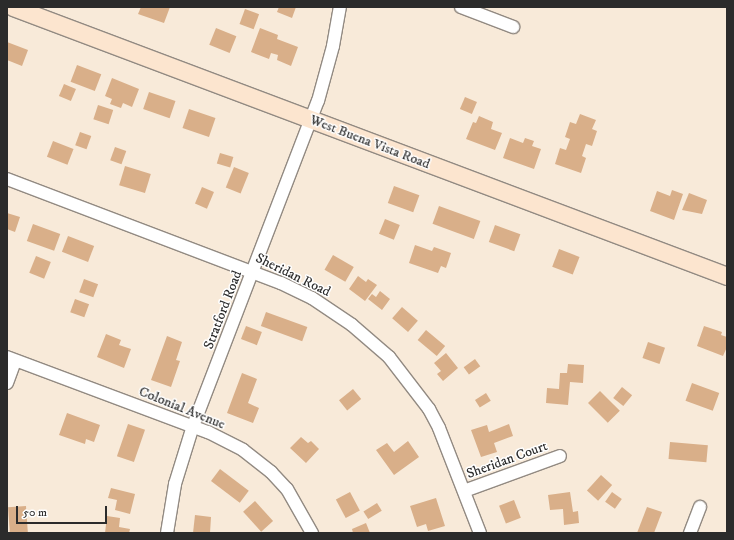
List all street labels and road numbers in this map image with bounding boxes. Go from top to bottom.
street label: West Buena Vista Road [308,111,432,173]
street label: Sheridan Road [253,250,333,300]
street label: Stratford Road [200,268,246,352]
street label: Colonial Avenue [136,383,228,433]
street label: Sheridan Court [464,438,550,482]

